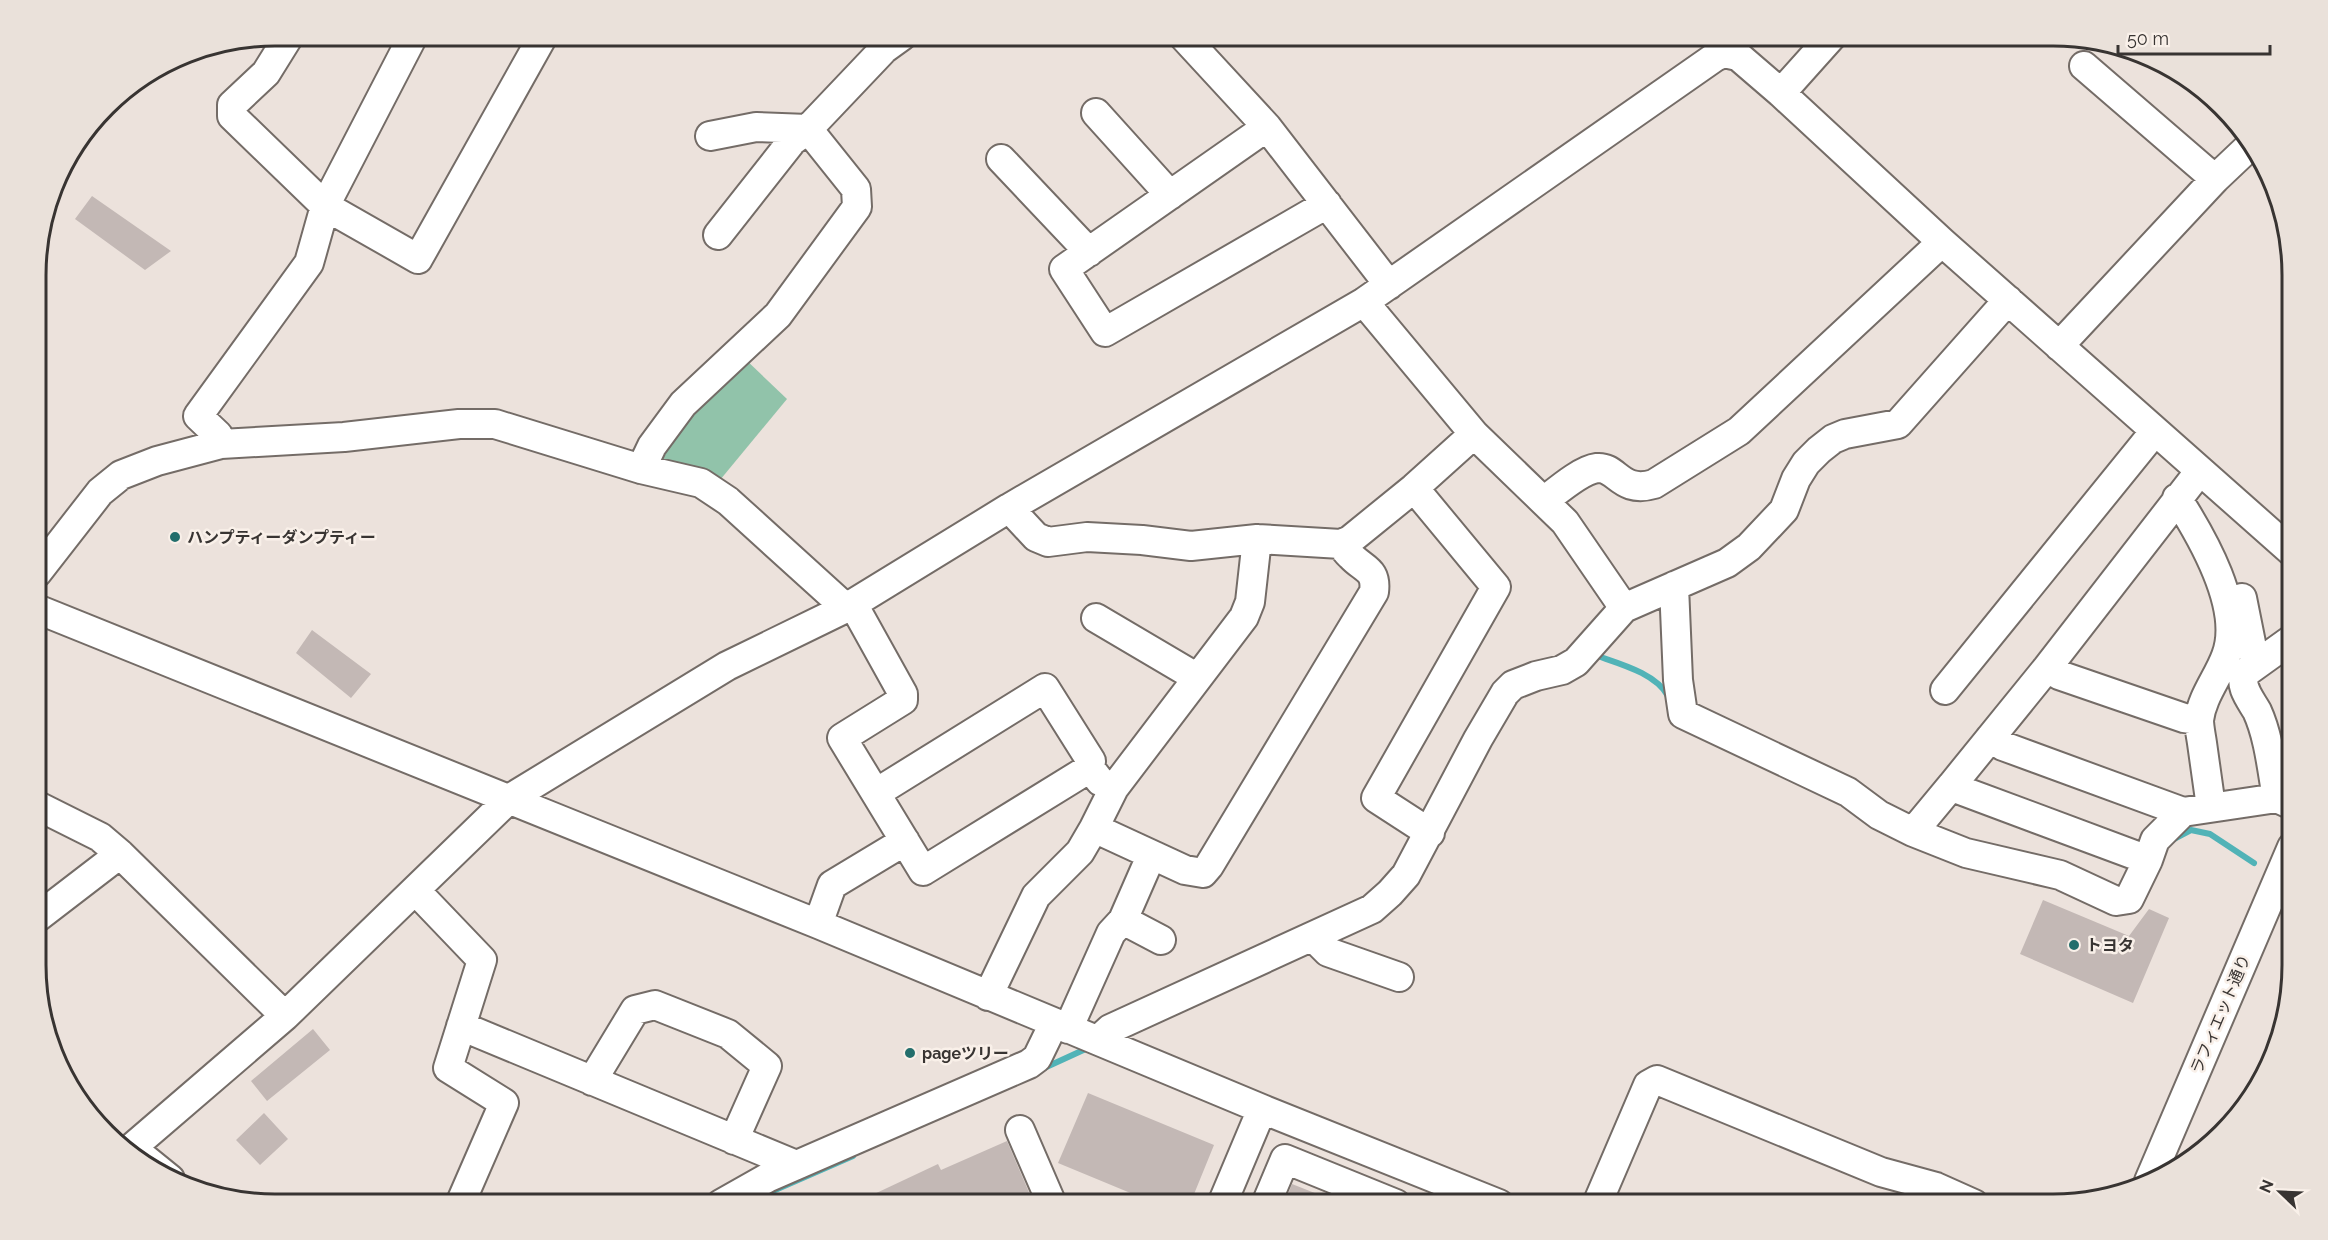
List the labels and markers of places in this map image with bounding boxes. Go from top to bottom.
place label: ハンプティーダンプティー [187,528,376,547]
marker: ハンプティーダンプティー [168,530,182,544]
place label: トヨタ [2086,936,2134,955]
marker: トヨタ [2067,938,2081,952]
place label: pageツリー [922,1044,1009,1063]
marker: pageツリー [903,1046,917,1060]

